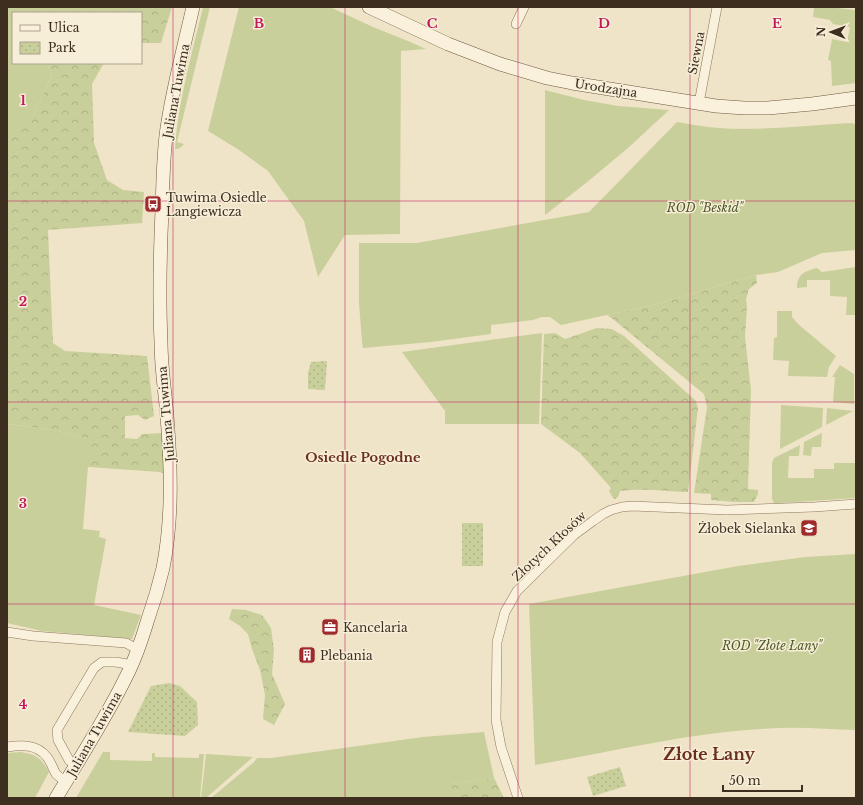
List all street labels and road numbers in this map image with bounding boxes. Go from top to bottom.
street label: Siewna [684,30,708,76]
street label: Juliana Tuwima [159,42,193,141]
street label: Urodzajna [574,76,639,100]
street label: Juliana Tuwima [154,365,178,464]
street label: Złotych Kłosów [509,507,590,584]
street label: Juliana Tuwima [63,688,125,781]

